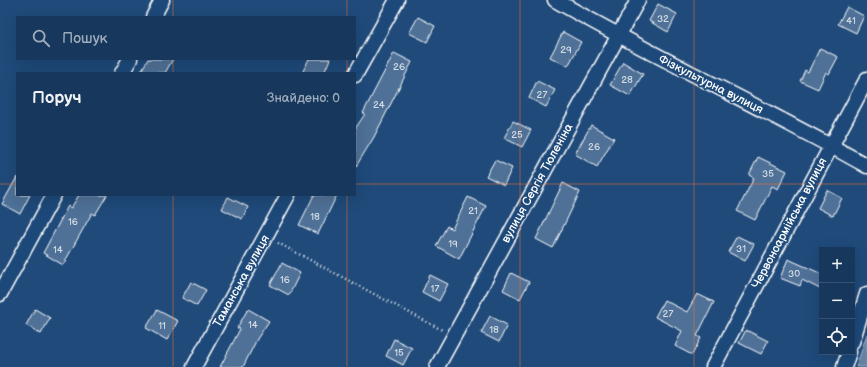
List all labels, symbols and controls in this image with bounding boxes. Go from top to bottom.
house number: 32 [657,13,669,25]
house number: 41 [846,15,856,27]
search box [16,16,356,60]
icon: search [30,27,52,49]
text: Пошук [62,29,108,48]
house number: 29 [560,44,572,56]
street label: Фізкультурна вулиця [656,52,766,118]
house number: 26 [393,61,405,73]
house number: 28 [621,74,633,86]
text: Поруч [32,88,82,108]
house number: 27 [537,89,547,101]
text: Знайдено: 0 [267,90,340,106]
house number: 24 [373,99,385,111]
street label: вулиця Сергія Тюленіна [498,121,577,246]
house number: 25 [511,129,523,141]
house number: 26 [588,141,600,153]
street label: Червоноармійська вулиця [749,155,830,291]
house number: 35 [762,168,774,180]
house number: 21 [468,205,478,217]
house number: 18 [310,211,320,223]
house number: 16 [68,216,78,228]
street label: Таманська вулиця [210,232,273,330]
house number: 19 [448,238,458,250]
house number: 31 [736,243,746,255]
house number: 14 [53,244,63,256]
map controls [819,247,855,355]
button: + [819,247,855,283]
house number: 30 [788,268,800,280]
house number: 16 [280,274,290,286]
house number: 17 [431,283,439,295]
button: − [819,283,855,319]
house number: 27 [663,308,673,320]
house number: 14 [248,319,258,331]
button: locate [819,319,855,355]
house number: 11 [158,320,166,332]
house number: 18 [489,324,499,336]
house number: 15 [394,347,404,359]

